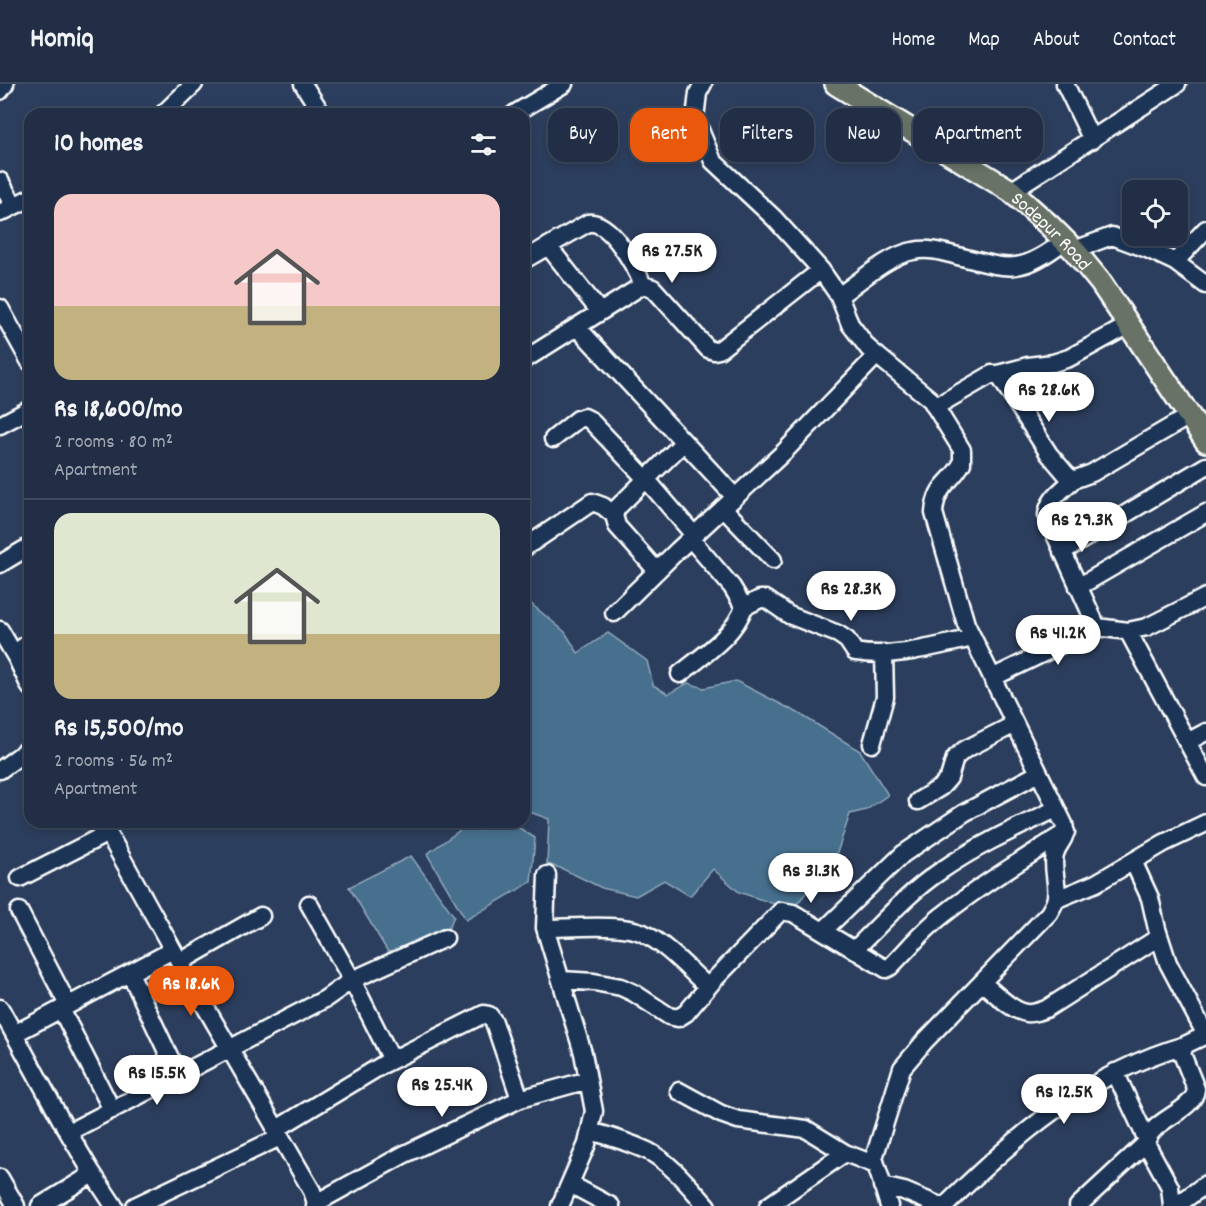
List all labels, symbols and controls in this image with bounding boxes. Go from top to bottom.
text: Homiq [30,21,94,61]
text: Home [891,26,935,56]
text: Map [968,26,1000,56]
text: About [1033,26,1080,56]
text: Contact [1113,26,1176,56]
chip: Buy [548,108,618,162]
chip: Rent [630,108,708,162]
chip: Filters [720,108,814,162]
chip: New [826,108,901,162]
chip: Apartment [913,108,1043,162]
text: 10 homes [54,126,144,163]
icon: filters [467,128,500,161]
map controls [1122,180,1188,246]
button: locate [1122,180,1188,246]
street label: Sodepur Road [1004,186,1097,278]
icon: home [223,233,331,341]
pin: Rs 27.5K [610,233,734,284]
text: Rs 27.5K [642,238,702,266]
pin: Rs 28.6K [987,372,1111,423]
text: Rs 28.6K [1018,377,1080,405]
text: Rs 18,600/mo [54,392,183,429]
text: 2 rooms · 80 m² [54,429,173,457]
text: Apartment [54,457,137,485]
pin: Rs 29.3K [1020,502,1144,553]
text: Rs 29.3K [1051,507,1113,535]
icon: home [223,552,331,660]
pin: Rs 28.3K [789,571,913,622]
text: Rs 28.3K [821,576,881,604]
pin: Rs 41.2K [996,615,1120,666]
text: Rs 41.2K [1030,620,1086,648]
text: Rs 15,500/mo [54,711,183,748]
text: 2 rooms · 56 m² [54,748,173,776]
text: Apartment [54,776,137,804]
pin: Rs 31.3K [749,853,873,904]
text: Rs 31.3K [782,858,840,886]
pin: Rs 18.6K [129,966,253,1017]
text: Rs 18.6K [162,971,220,999]
pin: Rs 15.5K [95,1055,219,1106]
text: Rs 15.5K [128,1060,186,1088]
pin: Rs 25.4K [380,1067,504,1118]
text: Rs 25.4K [411,1072,473,1100]
pin: Rs 12.5K [1002,1074,1126,1125]
text: Rs 12.5K [1035,1079,1093,1107]

